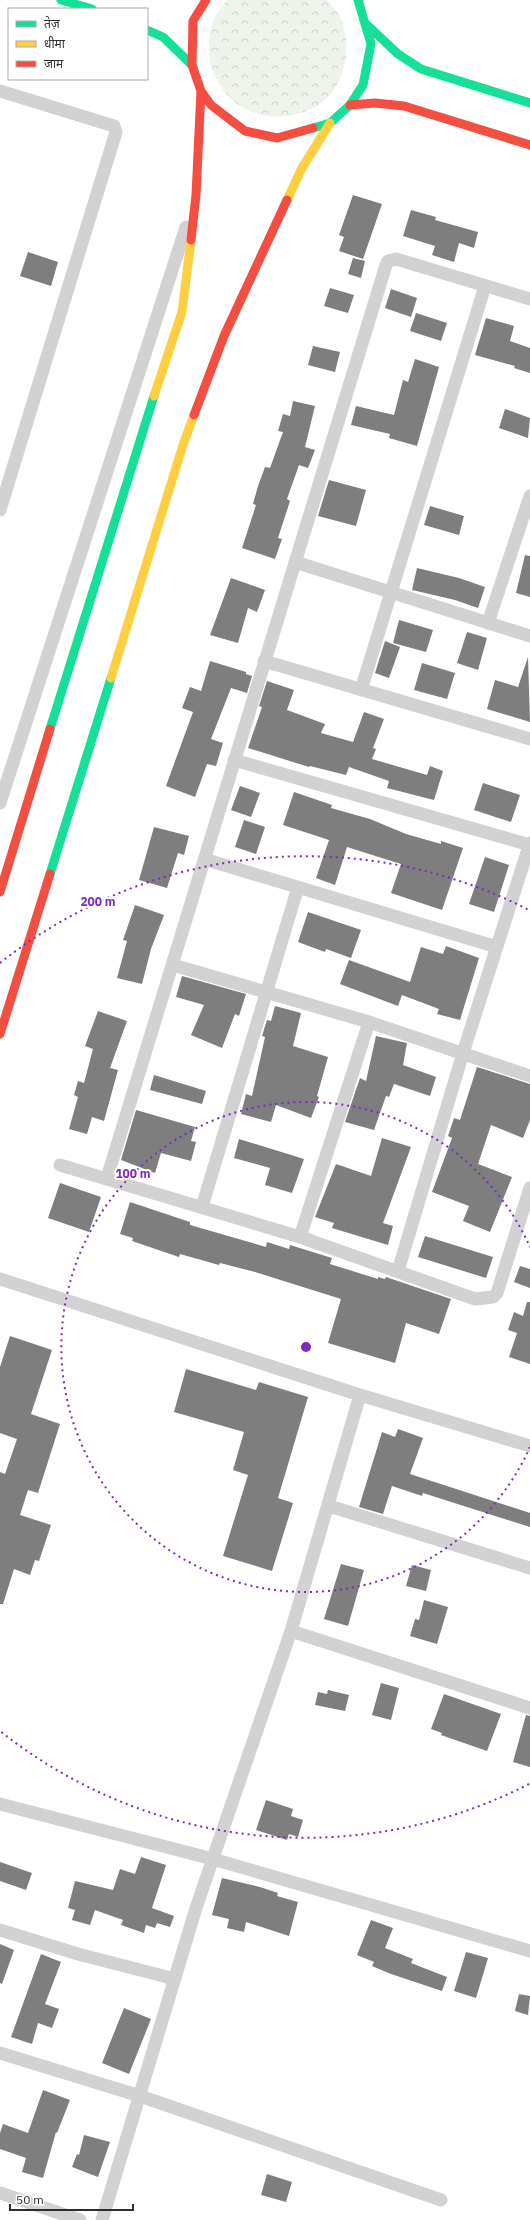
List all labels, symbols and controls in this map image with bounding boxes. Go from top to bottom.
legend [8,8,148,80]
text: तेज़ [44,16,61,31]
text: धीमा [44,36,66,51]
text: जाम [44,56,64,71]
text: 200 m [80,894,116,909]
text: 100 m [115,1166,151,1181]
centre of rings [299,1340,313,1354]
scale bar [10,2186,133,2212]
text: 50 m [16,2192,44,2207]

